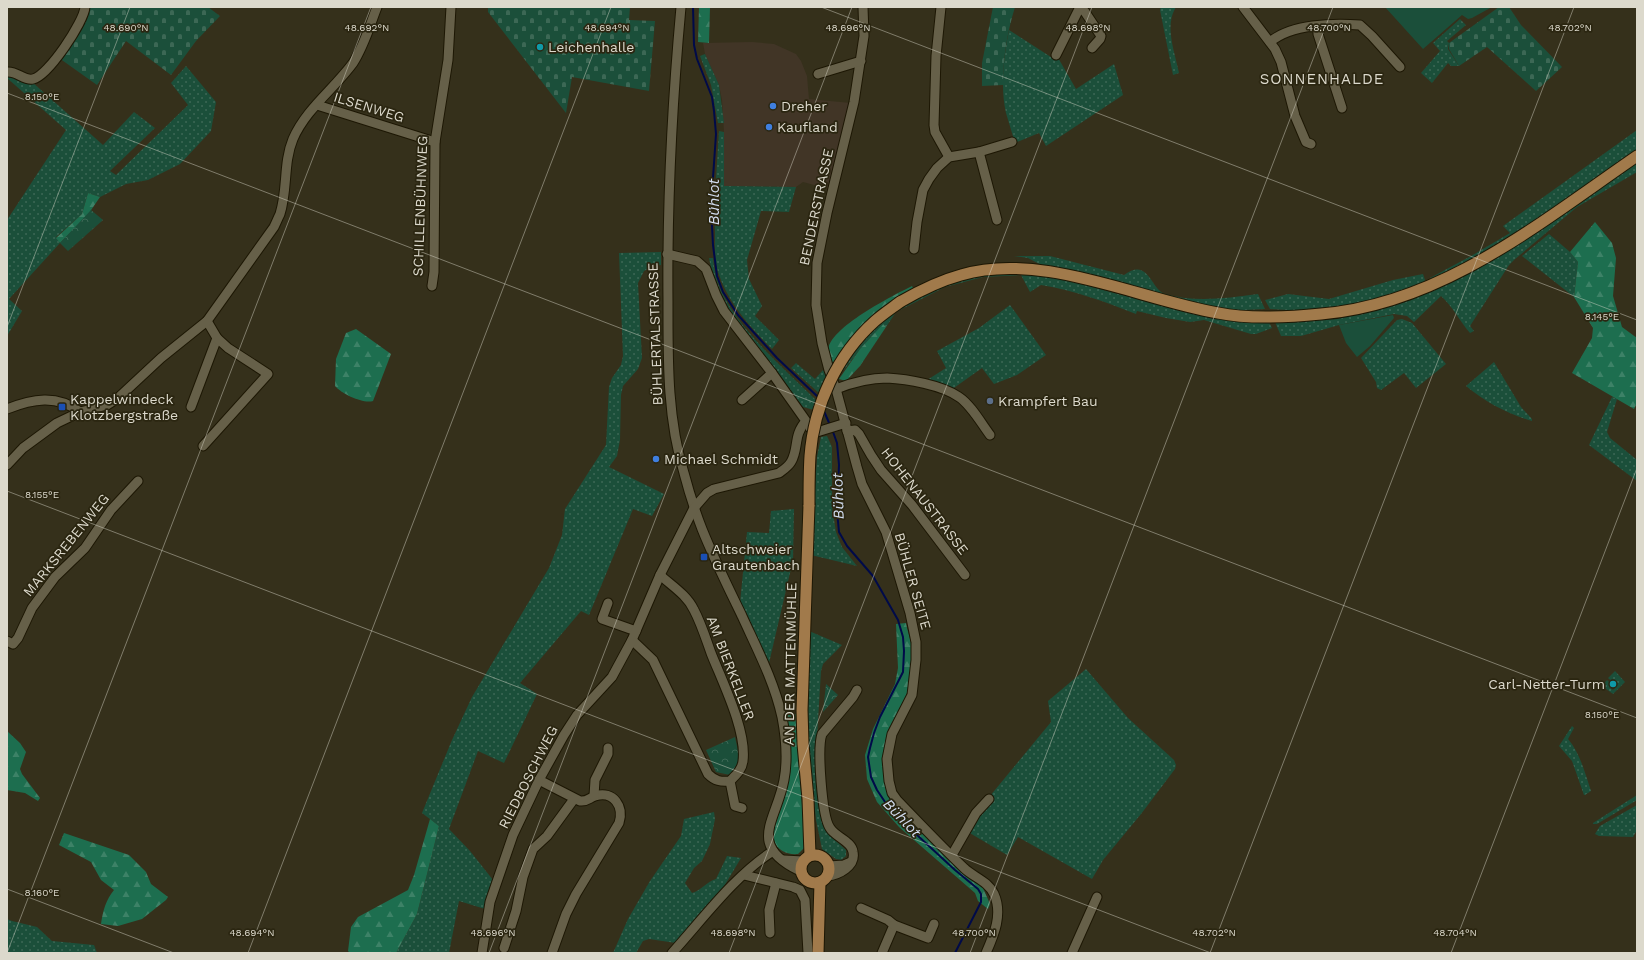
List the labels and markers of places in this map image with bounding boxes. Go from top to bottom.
place label: Leichenhalle [548,39,634,55]
marker: Leichenhalle [535,42,545,52]
place label: Dreher [781,98,827,114]
marker: Dreher [768,101,778,111]
place label: Kaufland [777,119,838,135]
marker: Kaufland [764,122,774,132]
place label: Kappelwindeck Klotzbergstraße [70,391,178,423]
place label: Krampfert Bau [998,393,1098,409]
marker: Krampfert Bau [985,396,995,406]
marker: Kappelwindeck Klotzbergstraße [57,402,67,412]
place label: Michael Schmidt [664,451,778,467]
marker: Michael Schmidt [651,454,661,464]
place label: Altschweier Grautenbach [712,541,800,573]
marker: Altschweier Grautenbach [699,552,709,562]
place label: Carl-Netter-Turm [1488,676,1605,692]
marker: Carl-Netter-Turm [1608,679,1618,689]

